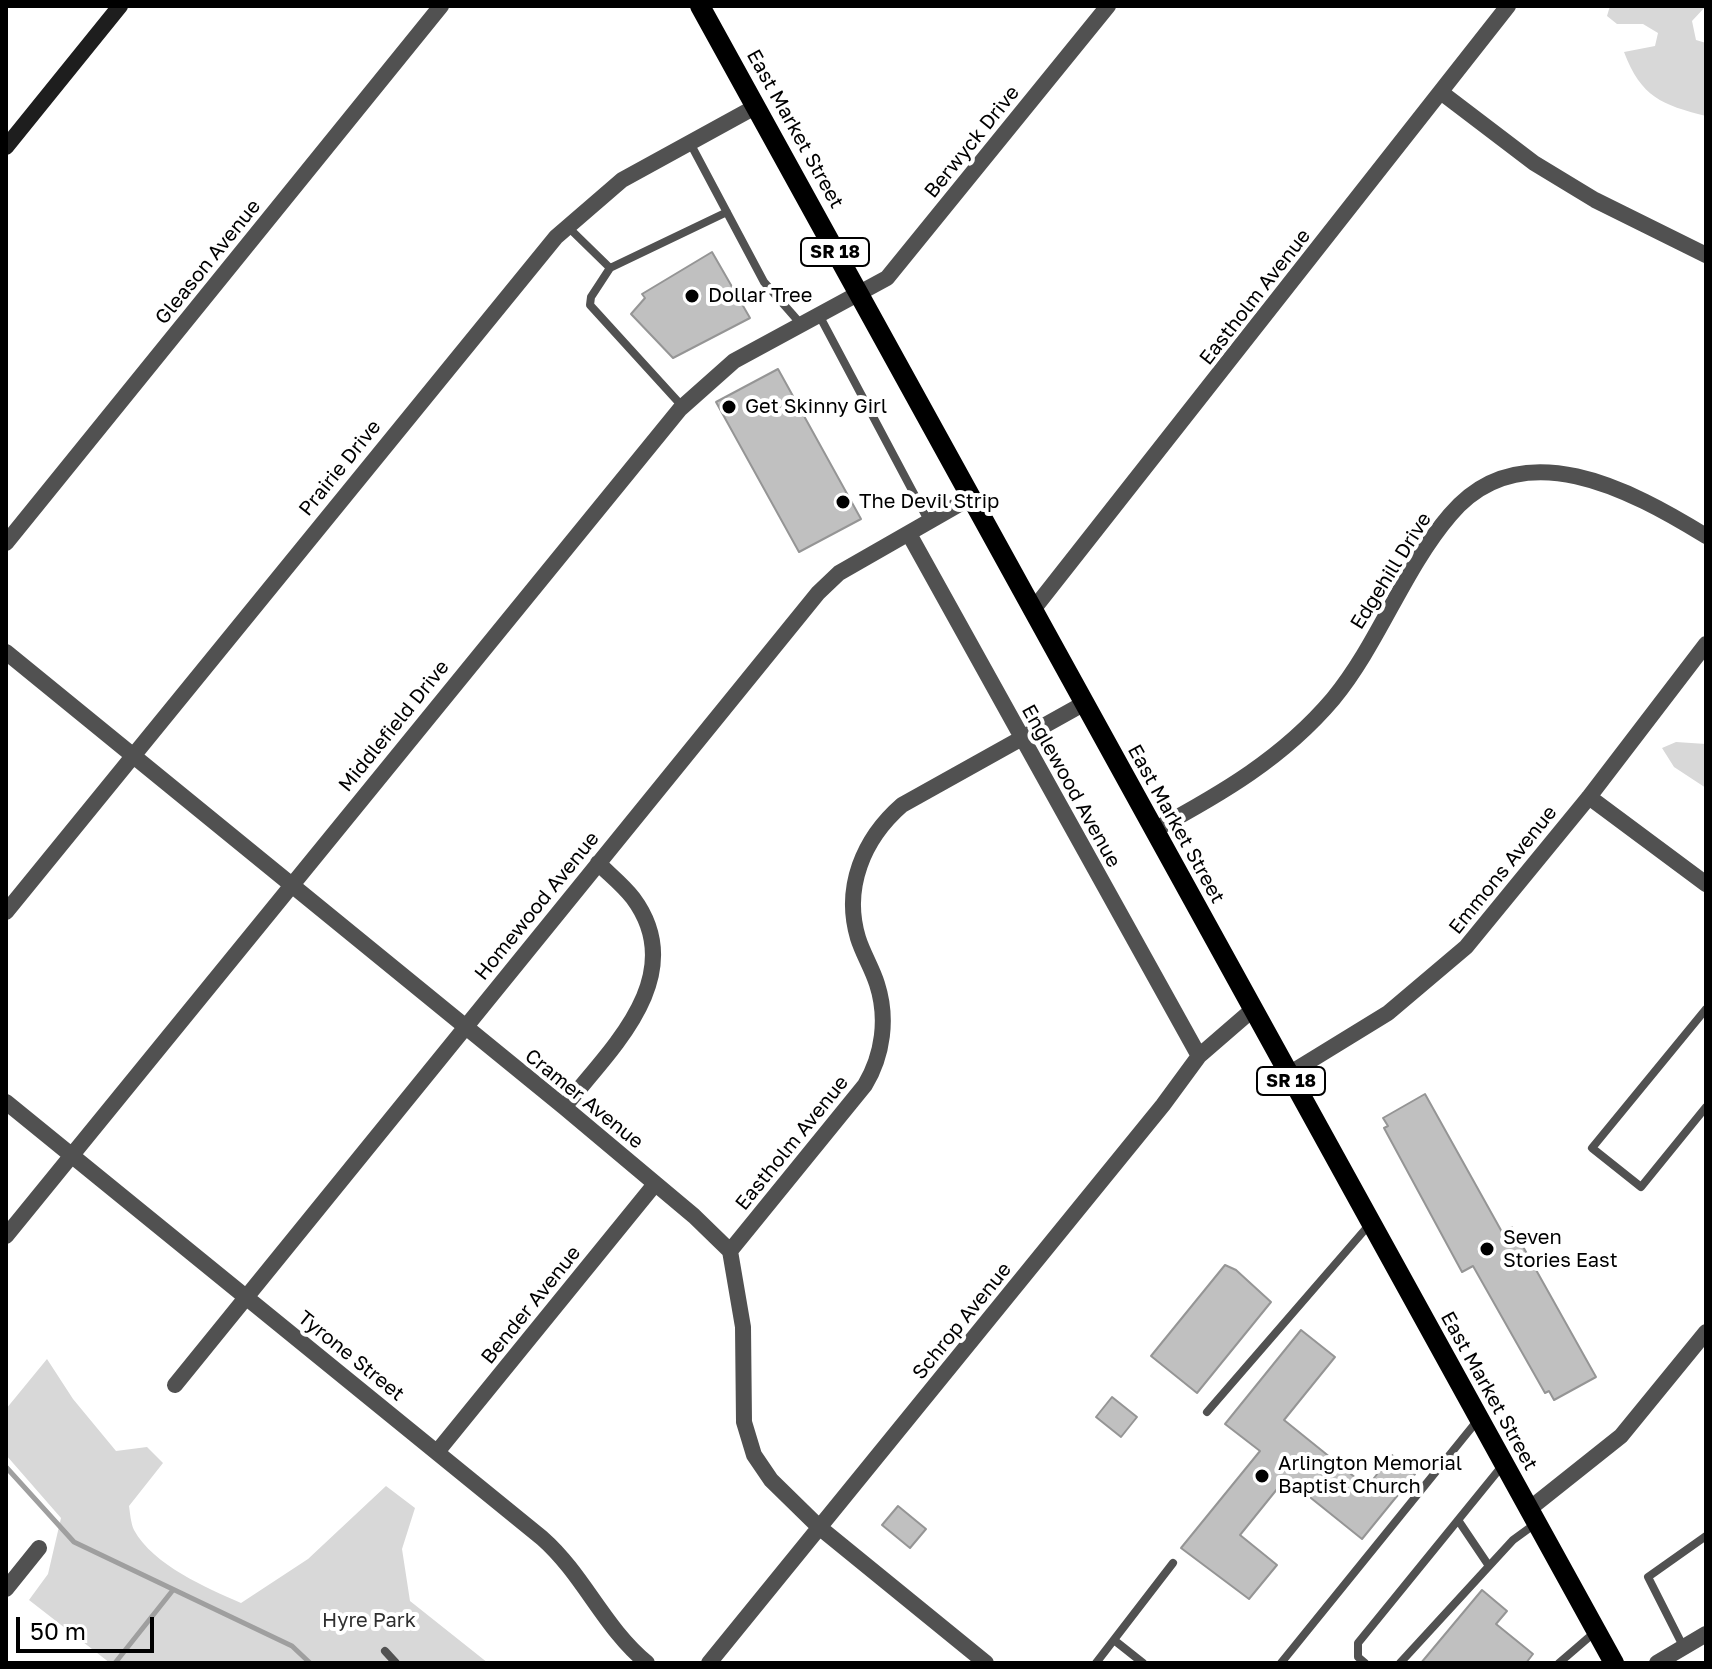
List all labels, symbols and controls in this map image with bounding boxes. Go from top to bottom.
street label: East Market Street [741,45,849,213]
street label: Berwyck Drive [919,81,1025,203]
street label: Gleason Avenue [150,195,266,329]
street label: Eastholm Avenue [1194,224,1316,370]
road number: SR 18 [801,238,869,266]
place label: Dollar Tree [708,284,812,308]
marker: Dollar Tree [683,287,701,305]
place label: Get Skinny Girl [745,395,887,419]
marker: Get Skinny Girl [720,398,738,416]
street label: Prairie Drive [294,415,386,521]
place label: The Devil Strip [859,490,999,514]
marker: The Devil Strip [834,493,852,511]
street label: Edgehill Drive [1346,508,1436,634]
street label: Middlefield Drive [334,655,454,797]
street label: Englewood Avenue [1016,700,1126,872]
street label: East Market Street [1122,740,1230,908]
street label: Emmons Avenue [1444,801,1562,939]
street label: Homewood Avenue [470,827,604,985]
street label: Cramer Avenue [520,1044,648,1154]
road number: SR 18 [1257,1067,1325,1095]
street label: Eastholm Avenue [730,1071,854,1215]
place label: Seven Stories East [1503,1226,1618,1273]
marker: Seven Stories East [1478,1240,1496,1258]
street label: Bender Avenue [476,1241,586,1369]
street label: Schrop Avenue [908,1258,1016,1384]
street label: Tyrone Street [293,1306,409,1406]
street label: East Market Street [1435,1307,1543,1475]
place label: Arlington Memorial Baptist Church [1278,1452,1462,1499]
marker: Arlington Memorial Baptist Church [1253,1467,1271,1485]
scale bar [20,1601,158,1651]
park label: Hyre Park [322,1609,416,1633]
text: 50 m [30,1616,86,1645]

